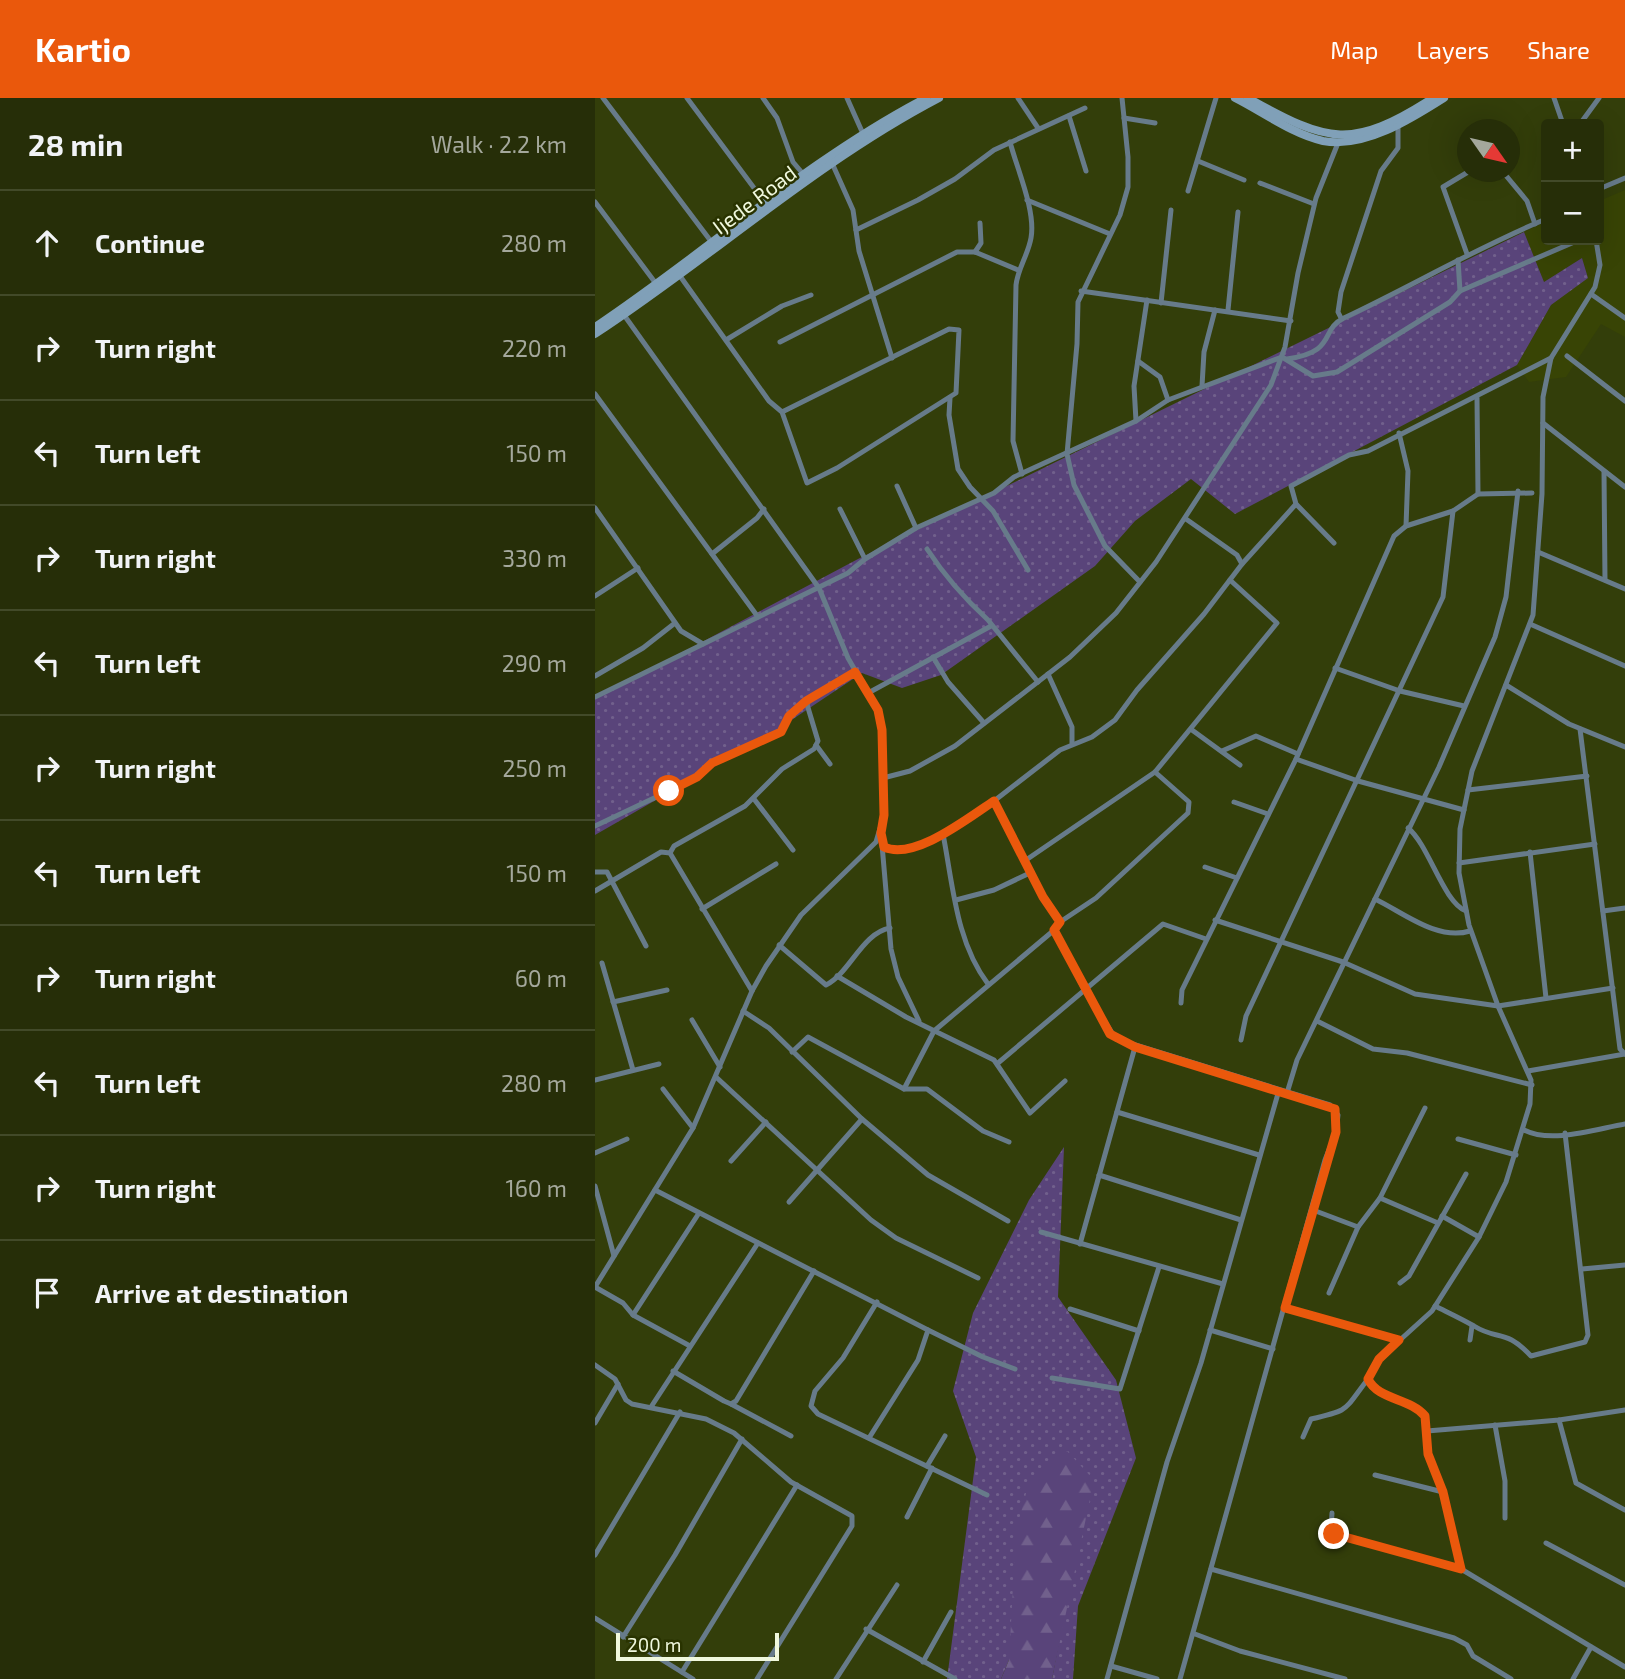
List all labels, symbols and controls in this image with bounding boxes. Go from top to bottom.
text: Kartio [35,29,131,69]
text: Map [1330,35,1378,64]
text: Layers [1416,35,1489,64]
text: Share [1527,35,1590,64]
north arrow [1457,119,1520,182]
map controls [1541,119,1604,245]
button: + [1541,119,1604,182]
text: 28 min [28,126,123,162]
text: Walk · 2.2 km [431,130,567,158]
street label: Ijede Road [707,159,801,239]
button: − [1541,182,1604,245]
icon: ahead [28,224,66,262]
text: Continue [95,227,205,258]
text: 280 m [501,229,567,257]
icon: right [28,329,66,367]
text: Turn right [95,332,216,363]
text: 220 m [502,334,567,362]
icon: left [28,434,66,472]
text: Turn left [95,437,201,468]
text: 150 m [506,439,567,467]
icon: right [28,539,66,577]
text: Turn right [95,542,216,573]
text: 330 m [502,544,567,572]
icon: left [28,644,66,682]
text: Turn left [95,647,201,678]
text: 290 m [502,649,567,677]
icon: right [28,749,66,787]
text: Turn right [95,752,216,783]
text: 250 m [503,754,567,782]
route start [653,775,684,806]
icon: left [28,854,66,892]
text: Turn left [95,857,201,888]
text: 150 m [506,859,567,887]
icon: right [28,959,66,997]
text: Turn right [95,962,216,993]
text: 60 m [515,964,567,992]
icon: left [28,1064,66,1102]
text: Turn left [95,1067,201,1098]
text: 280 m [501,1069,567,1097]
icon: right [28,1169,66,1207]
text: Turn right [95,1172,216,1203]
text: 160 m [506,1174,567,1202]
icon: arrive [28,1274,66,1312]
text: Arrive at destination [95,1277,348,1308]
route end [1318,1518,1349,1549]
scale bar [616,1630,779,1662]
text: 200 m [627,1633,681,1656]

